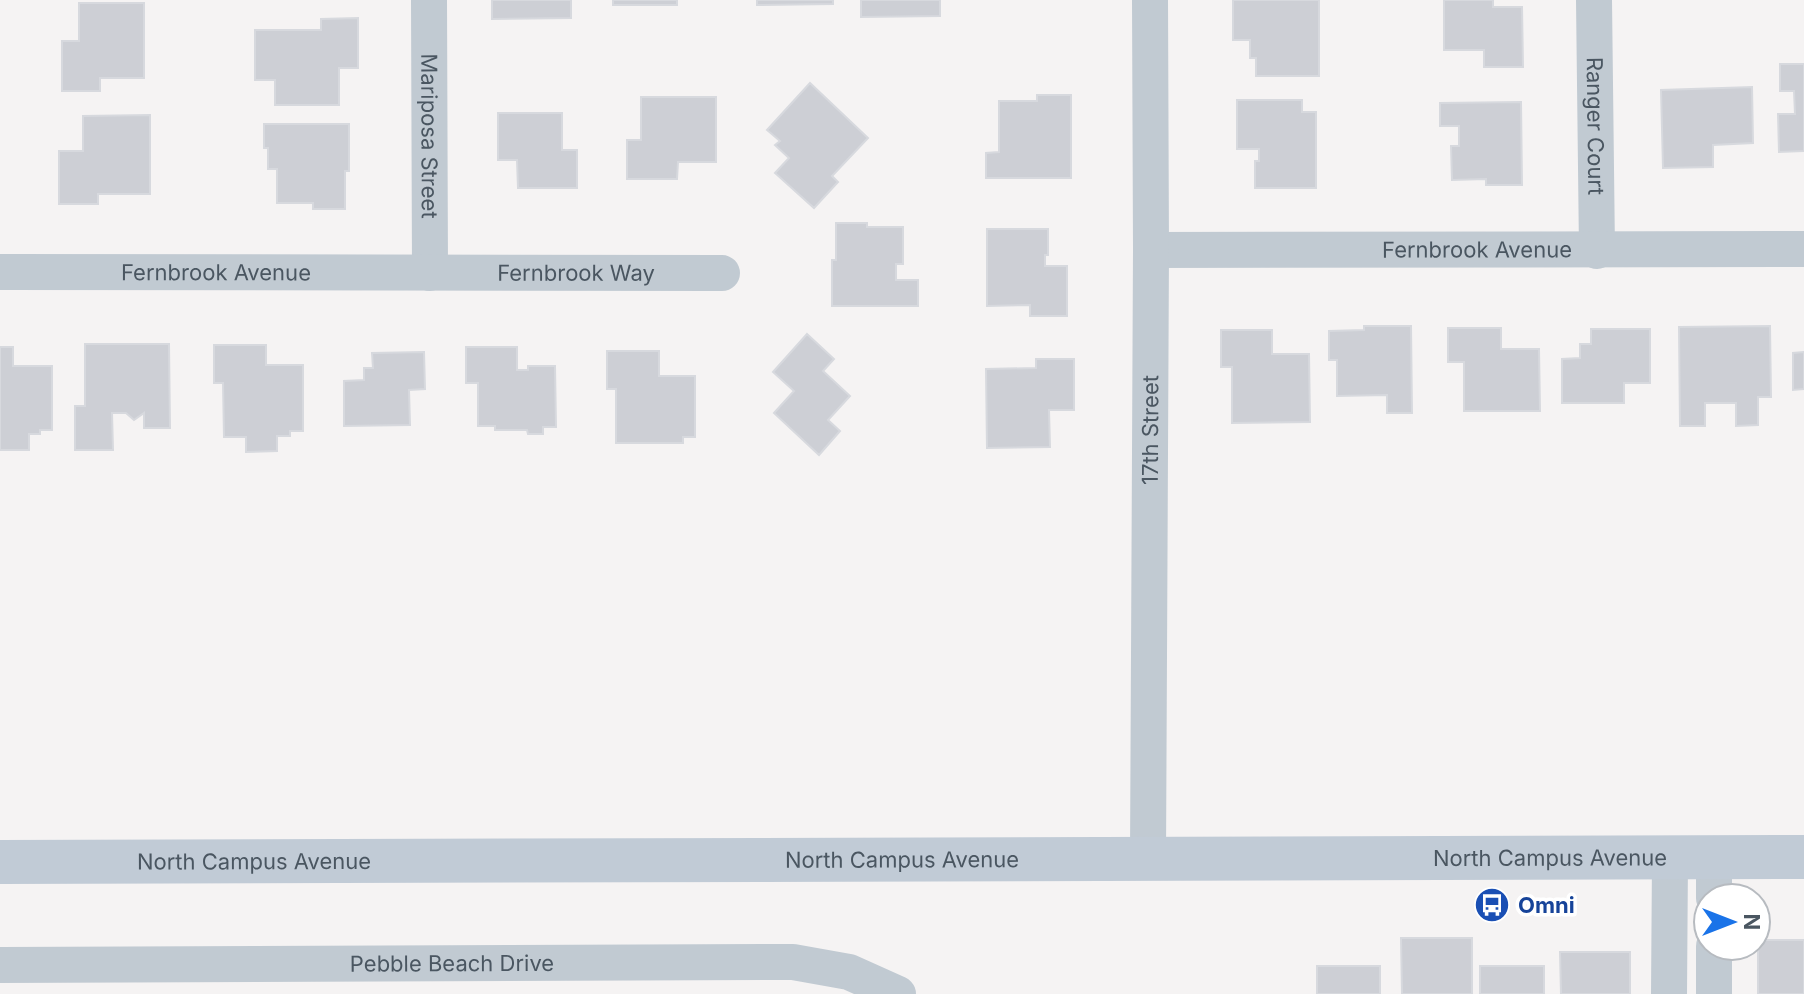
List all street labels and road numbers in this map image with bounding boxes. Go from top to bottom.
street label: Mariposa Street [416,53,443,219]
street label: Ranger Court [1582,57,1609,195]
street label: Fernbrook Avenue [1382,236,1572,263]
street label: Fernbrook Avenue [121,259,311,285]
street label: Fernbrook Way [497,260,655,286]
street label: 17th Street [1137,375,1163,485]
street label: North Campus Avenue [1433,844,1667,871]
street label: North Campus Avenue [785,846,1019,873]
street label: North Campus Avenue [137,848,371,875]
street label: Pebble Beach Drive [350,950,554,977]

